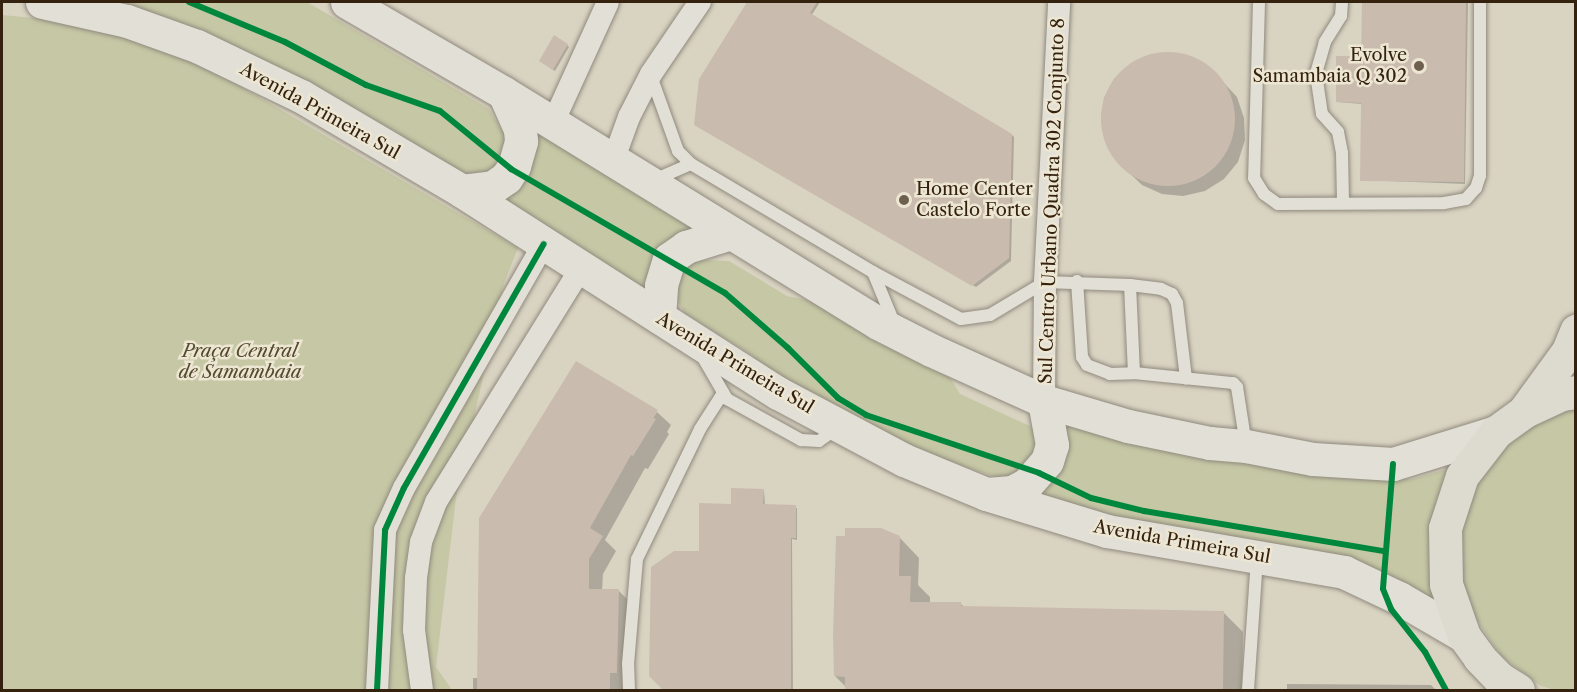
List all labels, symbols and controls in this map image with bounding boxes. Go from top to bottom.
street label: Sul Centro Urbano Quadra 302 Conjunto 8 [1035,17,1069,385]
place label: Evolve Samambaia Q 302 [1252,45,1407,88]
street label: Avenida Primeira Sul [236,58,404,164]
marker: Evolve Samambaia Q 302 [1412,59,1426,73]
place label: Home Center Castelo Forte [916,179,1033,222]
marker: Home Center Castelo Forte [897,193,911,207]
street label: Avenida Primeira Sul [652,307,818,419]
park label: Praça Central de Samambaia [179,341,301,384]
street label: Avenida Primeira Sul [1092,516,1272,568]

